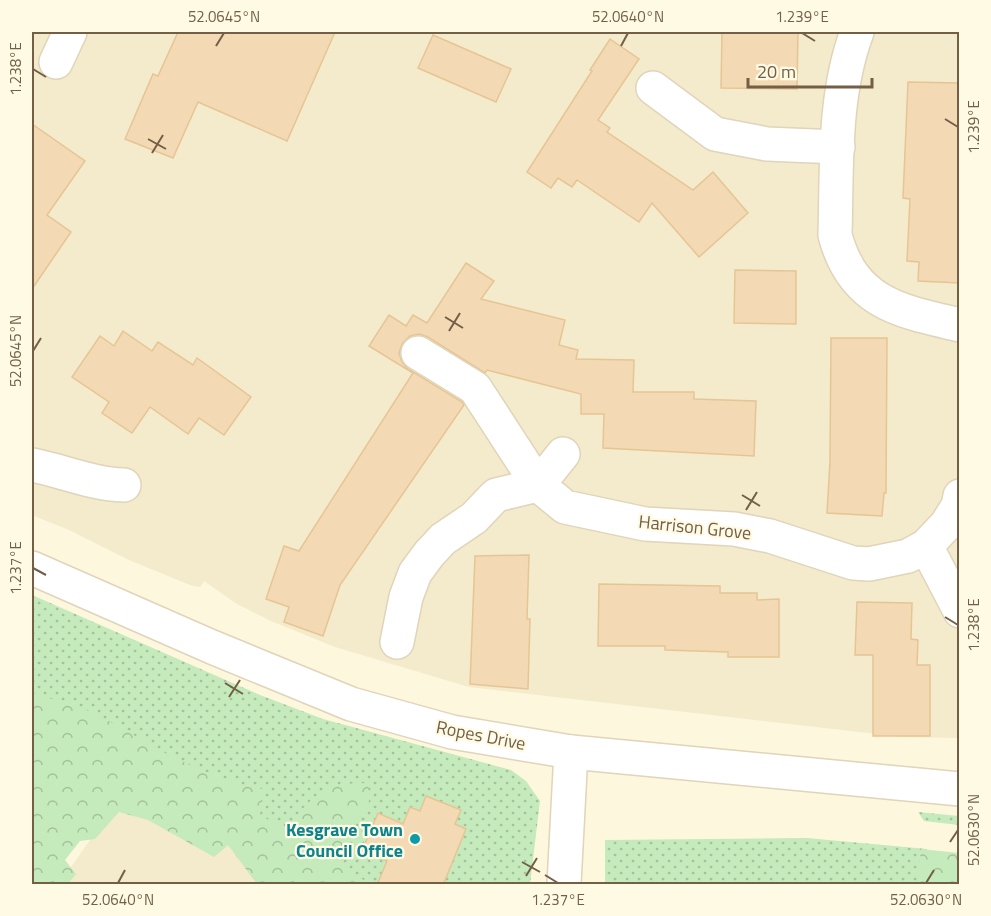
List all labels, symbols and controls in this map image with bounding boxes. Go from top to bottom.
text: 52.0645°N [188,5,260,28]
text: 52.0640°N [592,5,664,28]
text: 1.239°E [775,5,829,28]
text: 1.238°E [4,42,27,96]
scale bar [748,51,872,89]
text: 20 m [757,58,796,85]
text: 1.239°E [962,100,985,154]
text: 52.0645°N [4,315,27,387]
street label: Harrison Grove [637,508,753,546]
text: 1.237°E [4,541,27,595]
text: 1.238°E [962,598,985,652]
street label: Ropes Drive [434,713,528,757]
text: 52.0630°N [962,794,985,866]
place label: Kesgrave Town Council Office [286,816,403,864]
marker: Kesgrave Town Council Office [408,832,422,846]
text: 52.0640°N [82,888,154,911]
text: 1.237°E [531,888,585,911]
text: 52.0630°N [890,888,962,911]

